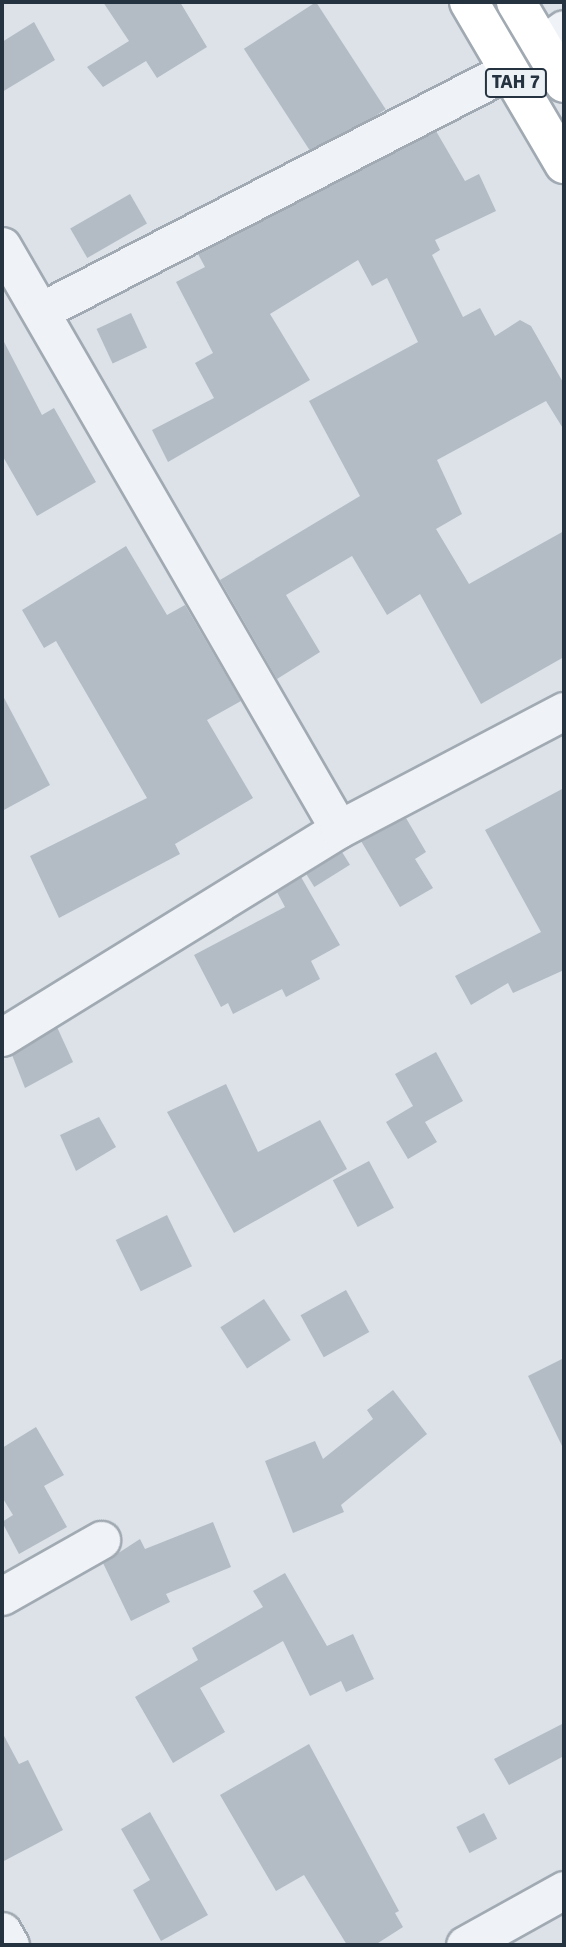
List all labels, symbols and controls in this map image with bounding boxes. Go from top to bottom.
road number: TAH 7 [484,68,548,99]

